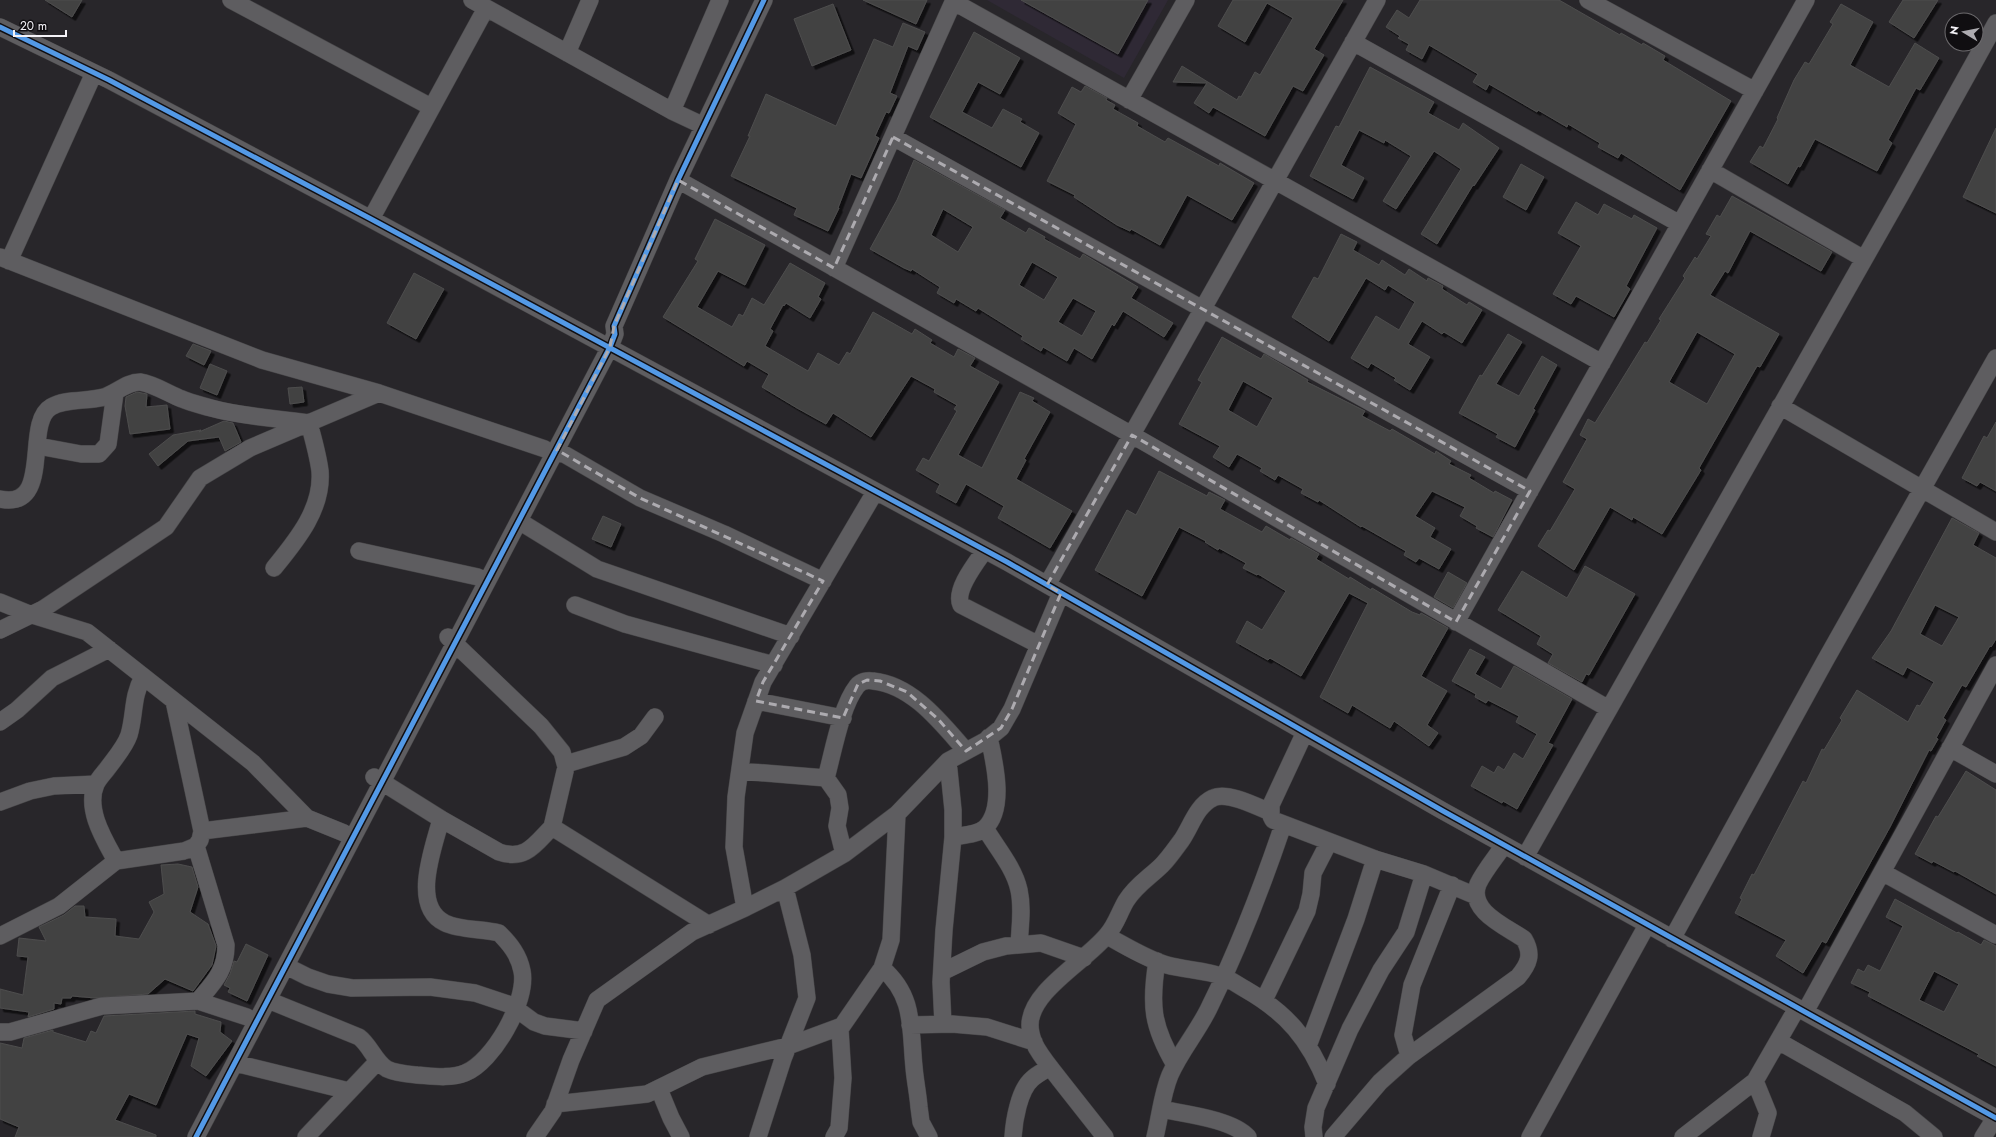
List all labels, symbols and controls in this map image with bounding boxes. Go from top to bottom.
scale bar [14,12,66,38]
north arrow [1944,12,1984,52]
text: 20 m [20,17,47,35]
text: N [1946,25,1963,36]

